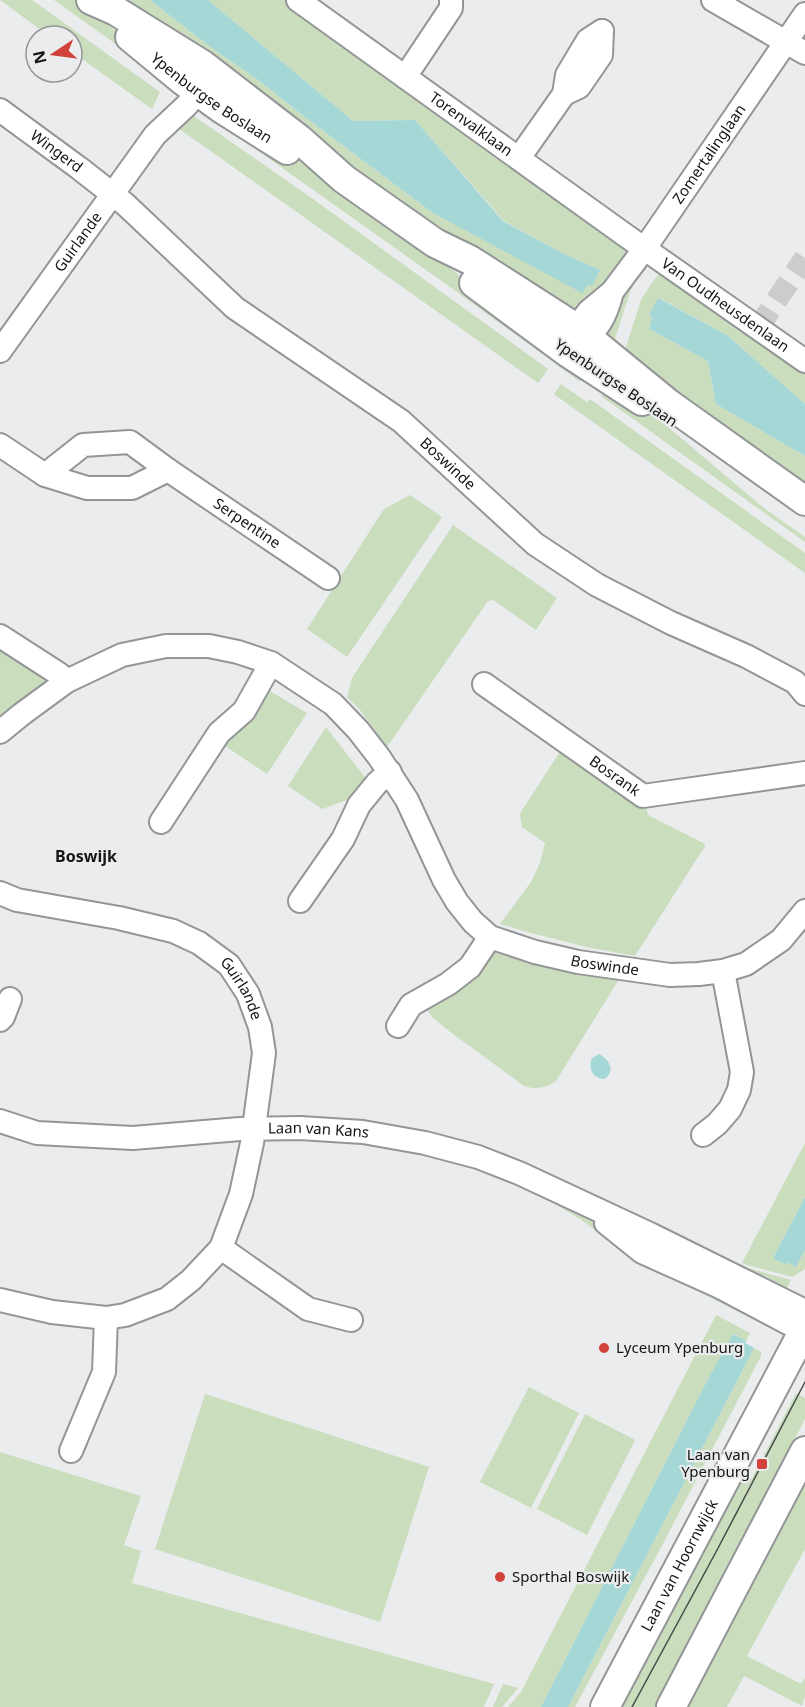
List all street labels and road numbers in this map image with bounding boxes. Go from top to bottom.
street label: Ypenburgse Boslaan [147,48,276,147]
street label: Torenvalklaan [426,87,517,160]
street label: Zomertalinglaan [667,100,749,207]
street label: Wingerd [27,125,87,176]
street label: Guirlande [49,207,106,276]
street label: Van Oudheusdenlaan [658,253,794,356]
street label: Ypenburgse Boslaan [551,334,682,431]
street label: Boswinde [416,433,480,494]
street label: Serpentine [210,493,285,552]
street label: Bosrank [586,751,645,800]
street label: Boswinde [569,950,640,980]
street label: Guirlande [217,951,267,1022]
street label: Laan van Kans [268,1117,371,1142]
street label: Laan van Hoornwijck [636,1496,722,1635]

